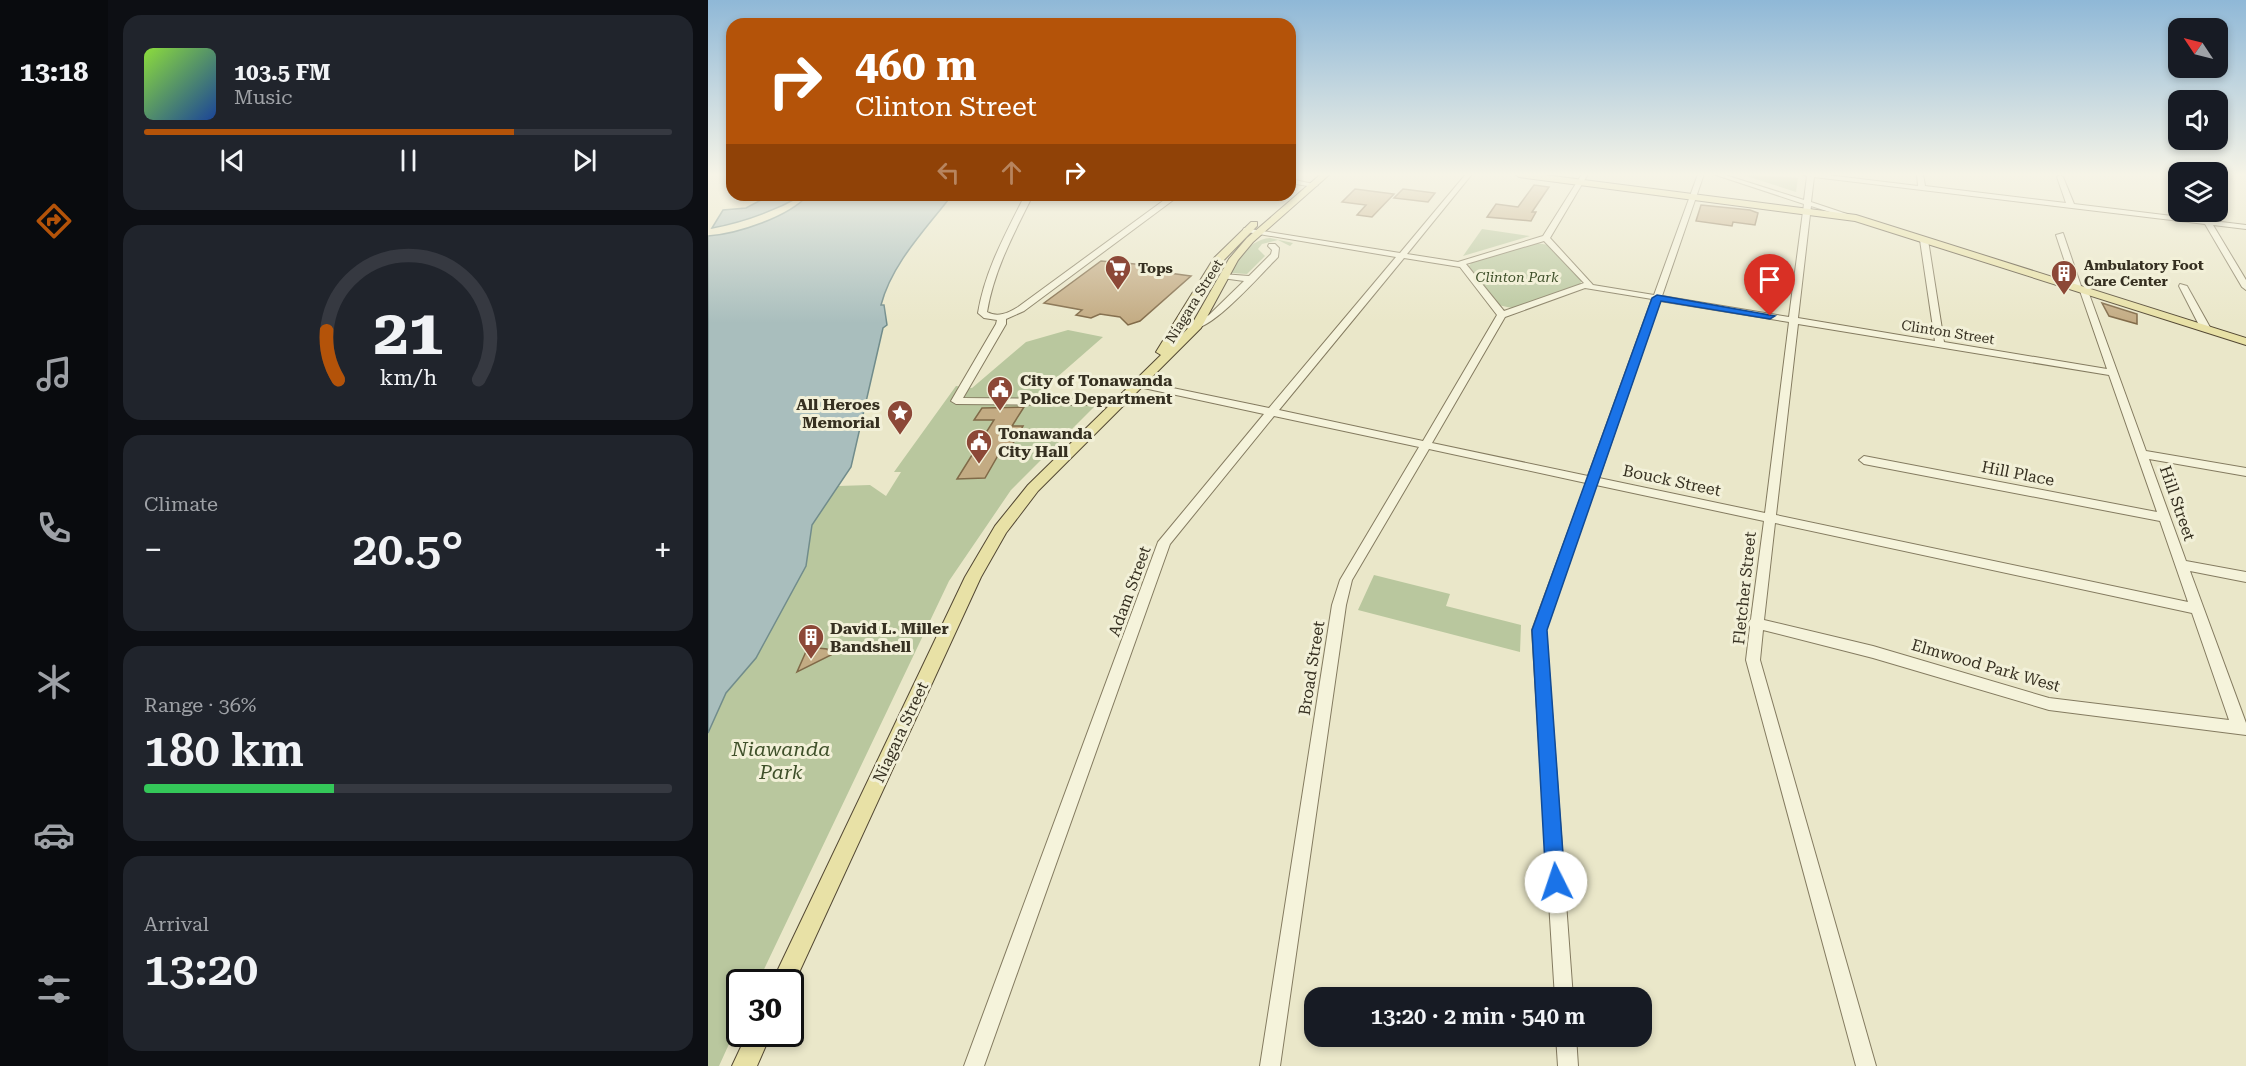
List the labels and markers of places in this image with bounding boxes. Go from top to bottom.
supermarket icon: Tops [1103,253,1133,291]
pin [1744,254,1795,316]
place label: Ambulatory Foot Care Center [2084,257,2204,289]
building icon: Ambulatory Foot Care Center [2049,258,2079,296]
place label: Tops [1138,260,1173,276]
place label: City of Tonawanda Police Department [1020,371,1173,408]
public building icon: City of Tonawanda Police Department [985,374,1015,412]
place label: All Heroes Memorial [796,395,881,432]
place icon: All Heroes Memorial [885,398,915,436]
place label: Tonawanda City Hall [998,424,1093,461]
public building icon: Tonawanda City Hall [964,427,994,465]
place label: David L. Miller Bandshell [830,619,949,656]
building icon: David L. Miller Bandshell [796,622,826,660]

